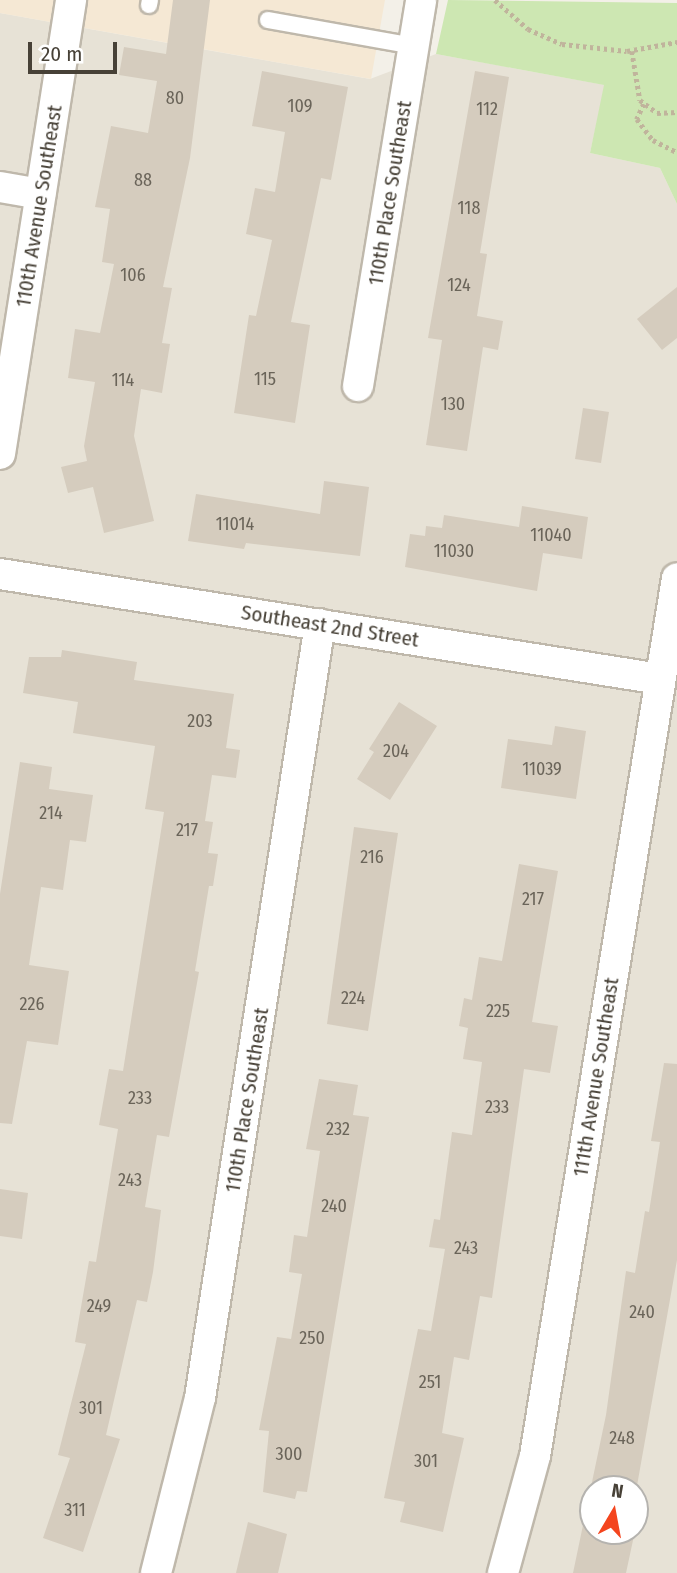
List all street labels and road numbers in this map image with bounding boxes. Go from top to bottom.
street label: 110th Place Southeast [363,99,417,287]
street label: 110th Avenue Southeast [11,103,67,309]
street label: Southeast 2nd Street [239,600,421,652]
street label: 111th Avenue Southeast [568,976,624,1178]
street label: 110th Place Southeast [220,1006,274,1194]

